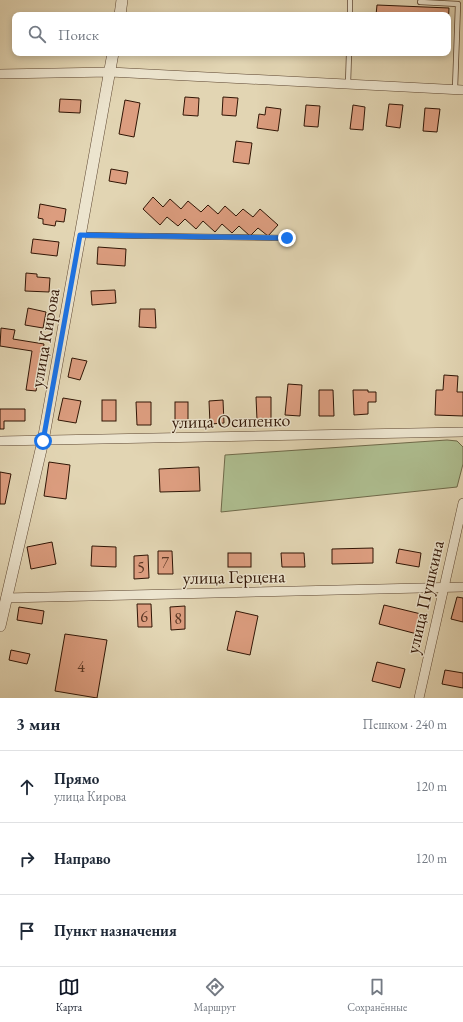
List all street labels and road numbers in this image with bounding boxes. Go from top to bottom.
street label: улица Кирова [24,286,65,389]
street label: улица Осипенко [172,408,291,433]
street label: улица Пушкина [400,537,449,656]
street label: улица Герцена [183,564,286,589]

